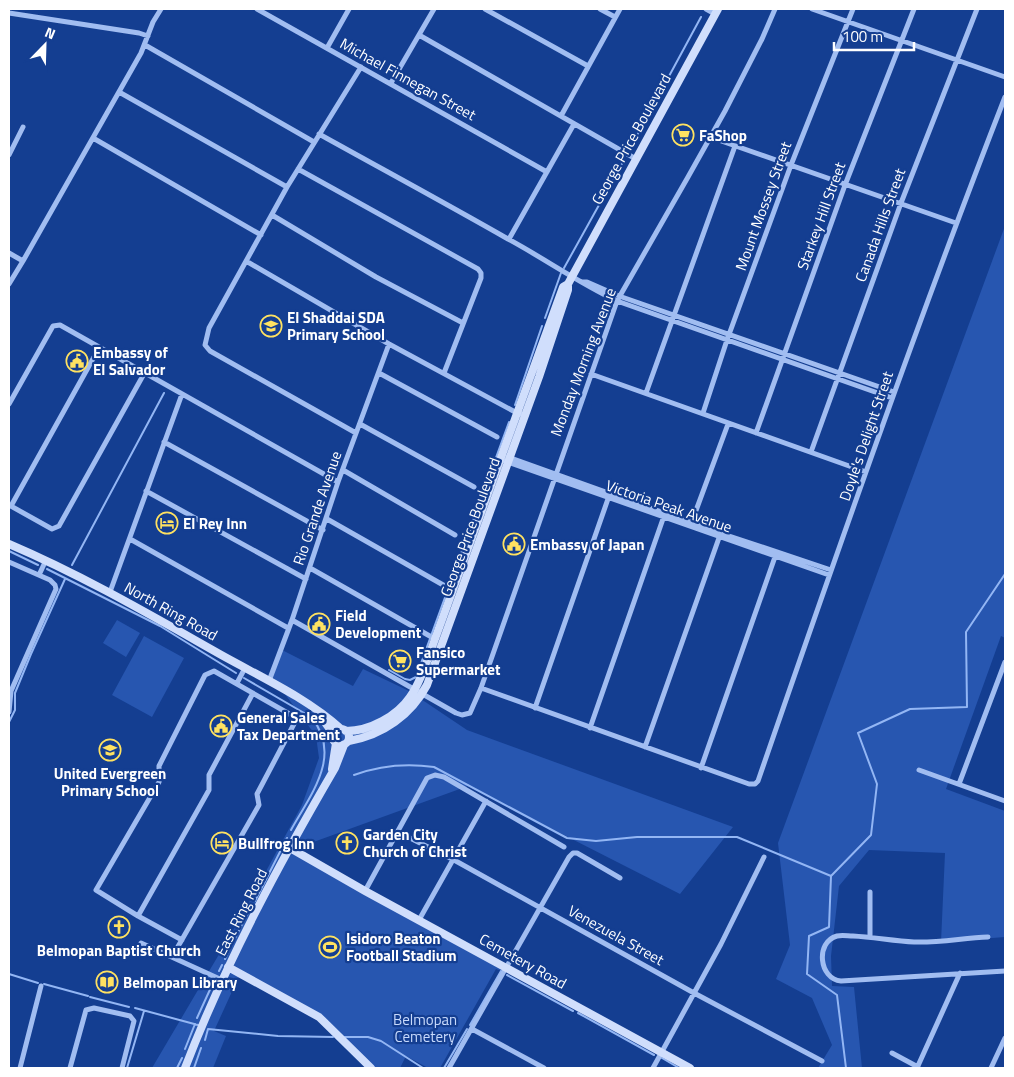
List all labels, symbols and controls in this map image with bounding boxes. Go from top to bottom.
north arrow [20,20,70,70]
scale bar [834,20,914,52]
text: N [42,21,59,44]
text: 100 m [842,25,883,48]
street label: Michael Finnegan Street [336,32,481,126]
street label: George Price Boulevard [585,69,677,209]
supermarket icon: FaShop [671,123,695,147]
place label: FaShop [699,124,747,147]
street label: Mount Mossey Street [729,137,797,274]
street label: Starkey Hill Street [791,158,851,273]
street label: Canada Hills Street [849,164,911,285]
street label: Monday Morning Avenue [544,284,622,440]
place label: El Shaddai SDA Primary School [287,306,385,346]
school or university icon: El Shaddai SDA Primary School [259,314,283,338]
place label: Embassy of El Salvador [93,341,169,381]
public building icon: Embassy of El Salvador [65,349,89,373]
street label: Doyle's Delight Street [833,367,899,504]
street label: Rio Grande Avenue [287,448,347,568]
street label: George Price Boulevard [434,454,506,600]
street label: Victoria Peak Avenue [603,474,735,538]
hotel icon: El Rey Inn [155,511,179,535]
place label: El Rey Inn [183,512,247,535]
public building icon: Embassy of Japan [502,532,526,556]
place label: Embassy of Japan [530,533,645,556]
street label: North Ring Road [120,576,222,646]
place label: Field Development [335,604,422,644]
public building icon: Field Development [307,612,331,636]
place label: Fansico Supermarket [416,641,501,681]
supermarket icon: Fansico Supermarket [388,649,412,673]
place label: General Sales Tax Department [237,706,341,746]
public building icon: General Sales Tax Department [209,714,233,738]
school or university icon: United Evergreen Primary School [98,738,122,762]
place label: United Evergreen Primary School [54,762,166,802]
place label: Garden City Church of Christ [363,823,467,863]
hotel icon: Bullfrog Inn [210,831,234,855]
church icon: Garden City Church of Christ [335,831,359,855]
place label: Bullfrog Inn [238,832,315,855]
street label: East Ring Road [209,864,273,960]
street label: Venezuela Street [564,899,669,971]
church icon: Belmopan Baptist Church [107,915,131,939]
place label: Isidoro Beaton Football Stadium [346,927,457,967]
street label: Cemetery Road [475,927,571,995]
sports icon: Isidoro Beaton Football Stadium [318,935,342,959]
place label: Belmopan Baptist Church [37,939,201,962]
library icon: Belmopan Library [95,970,119,994]
place label: Belmopan Library [123,971,238,994]
park label: Belmopan Cemetery [393,1008,457,1048]

